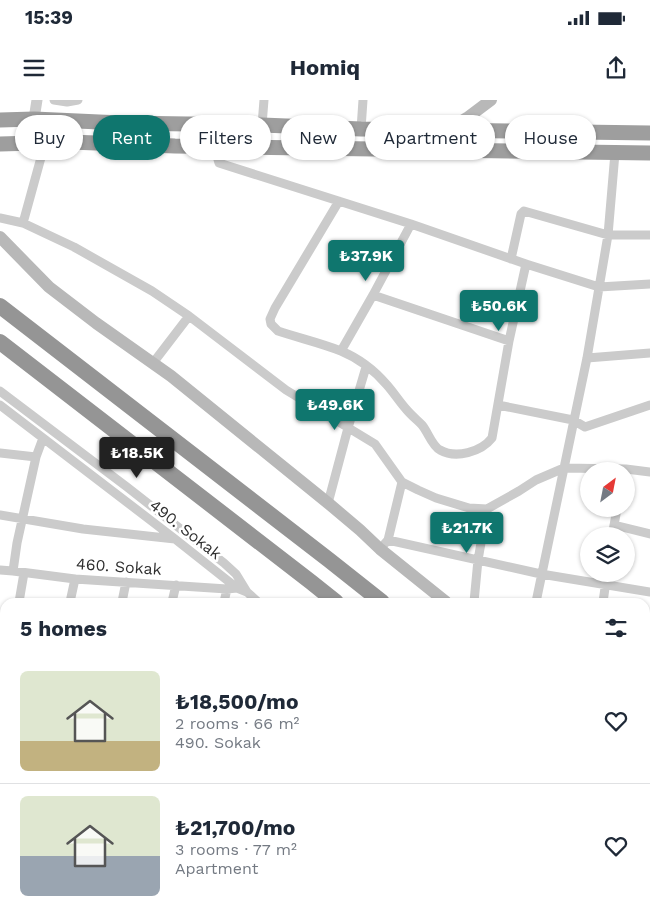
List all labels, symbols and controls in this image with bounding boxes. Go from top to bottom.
text: 15:39 [25,6,73,29]
icon: menu [20,54,48,82]
icon: share [602,54,630,82]
text: Homiq [290,55,360,80]
chip: Buy [15,115,83,160]
chip: Rent [93,115,170,160]
chip: Filters [180,115,271,160]
chip: New [281,115,355,160]
chip: Apartment [365,115,495,160]
chip: House [505,115,596,160]
pin: ₺37.9K [325,240,407,282]
text: ₺37.9K [339,246,393,265]
pin: ₺50.6K [458,290,540,332]
text: ₺50.6K [471,296,527,315]
pin: ₺49.6K [294,388,376,431]
text: ₺49.6K [307,395,363,414]
pin: ₺18.5K [96,436,178,479]
text: ₺18.5K [110,443,164,462]
north arrow [580,462,635,518]
map controls [580,462,635,582]
street label: 490. Sokak [146,495,225,563]
pin: ₺21.7K [426,512,508,554]
text: ₺21.7K [441,518,493,537]
button: layers [580,527,635,582]
street label: 460. Sokak [76,554,162,579]
icon: filters [602,614,630,642]
text: 5 homes [20,616,107,641]
text: ₺18,500/mo [175,689,298,714]
icon: home [60,691,120,751]
icon: heart [602,707,630,735]
text: 2 rooms · 66 m² [175,714,299,733]
text: 490. Sokak [175,733,261,752]
text: ₺21,700/mo [175,815,295,840]
icon: home [60,816,120,876]
icon: heart [602,832,630,860]
text: 3 rooms · 77 m² [175,840,297,859]
text: Apartment [175,859,258,878]

